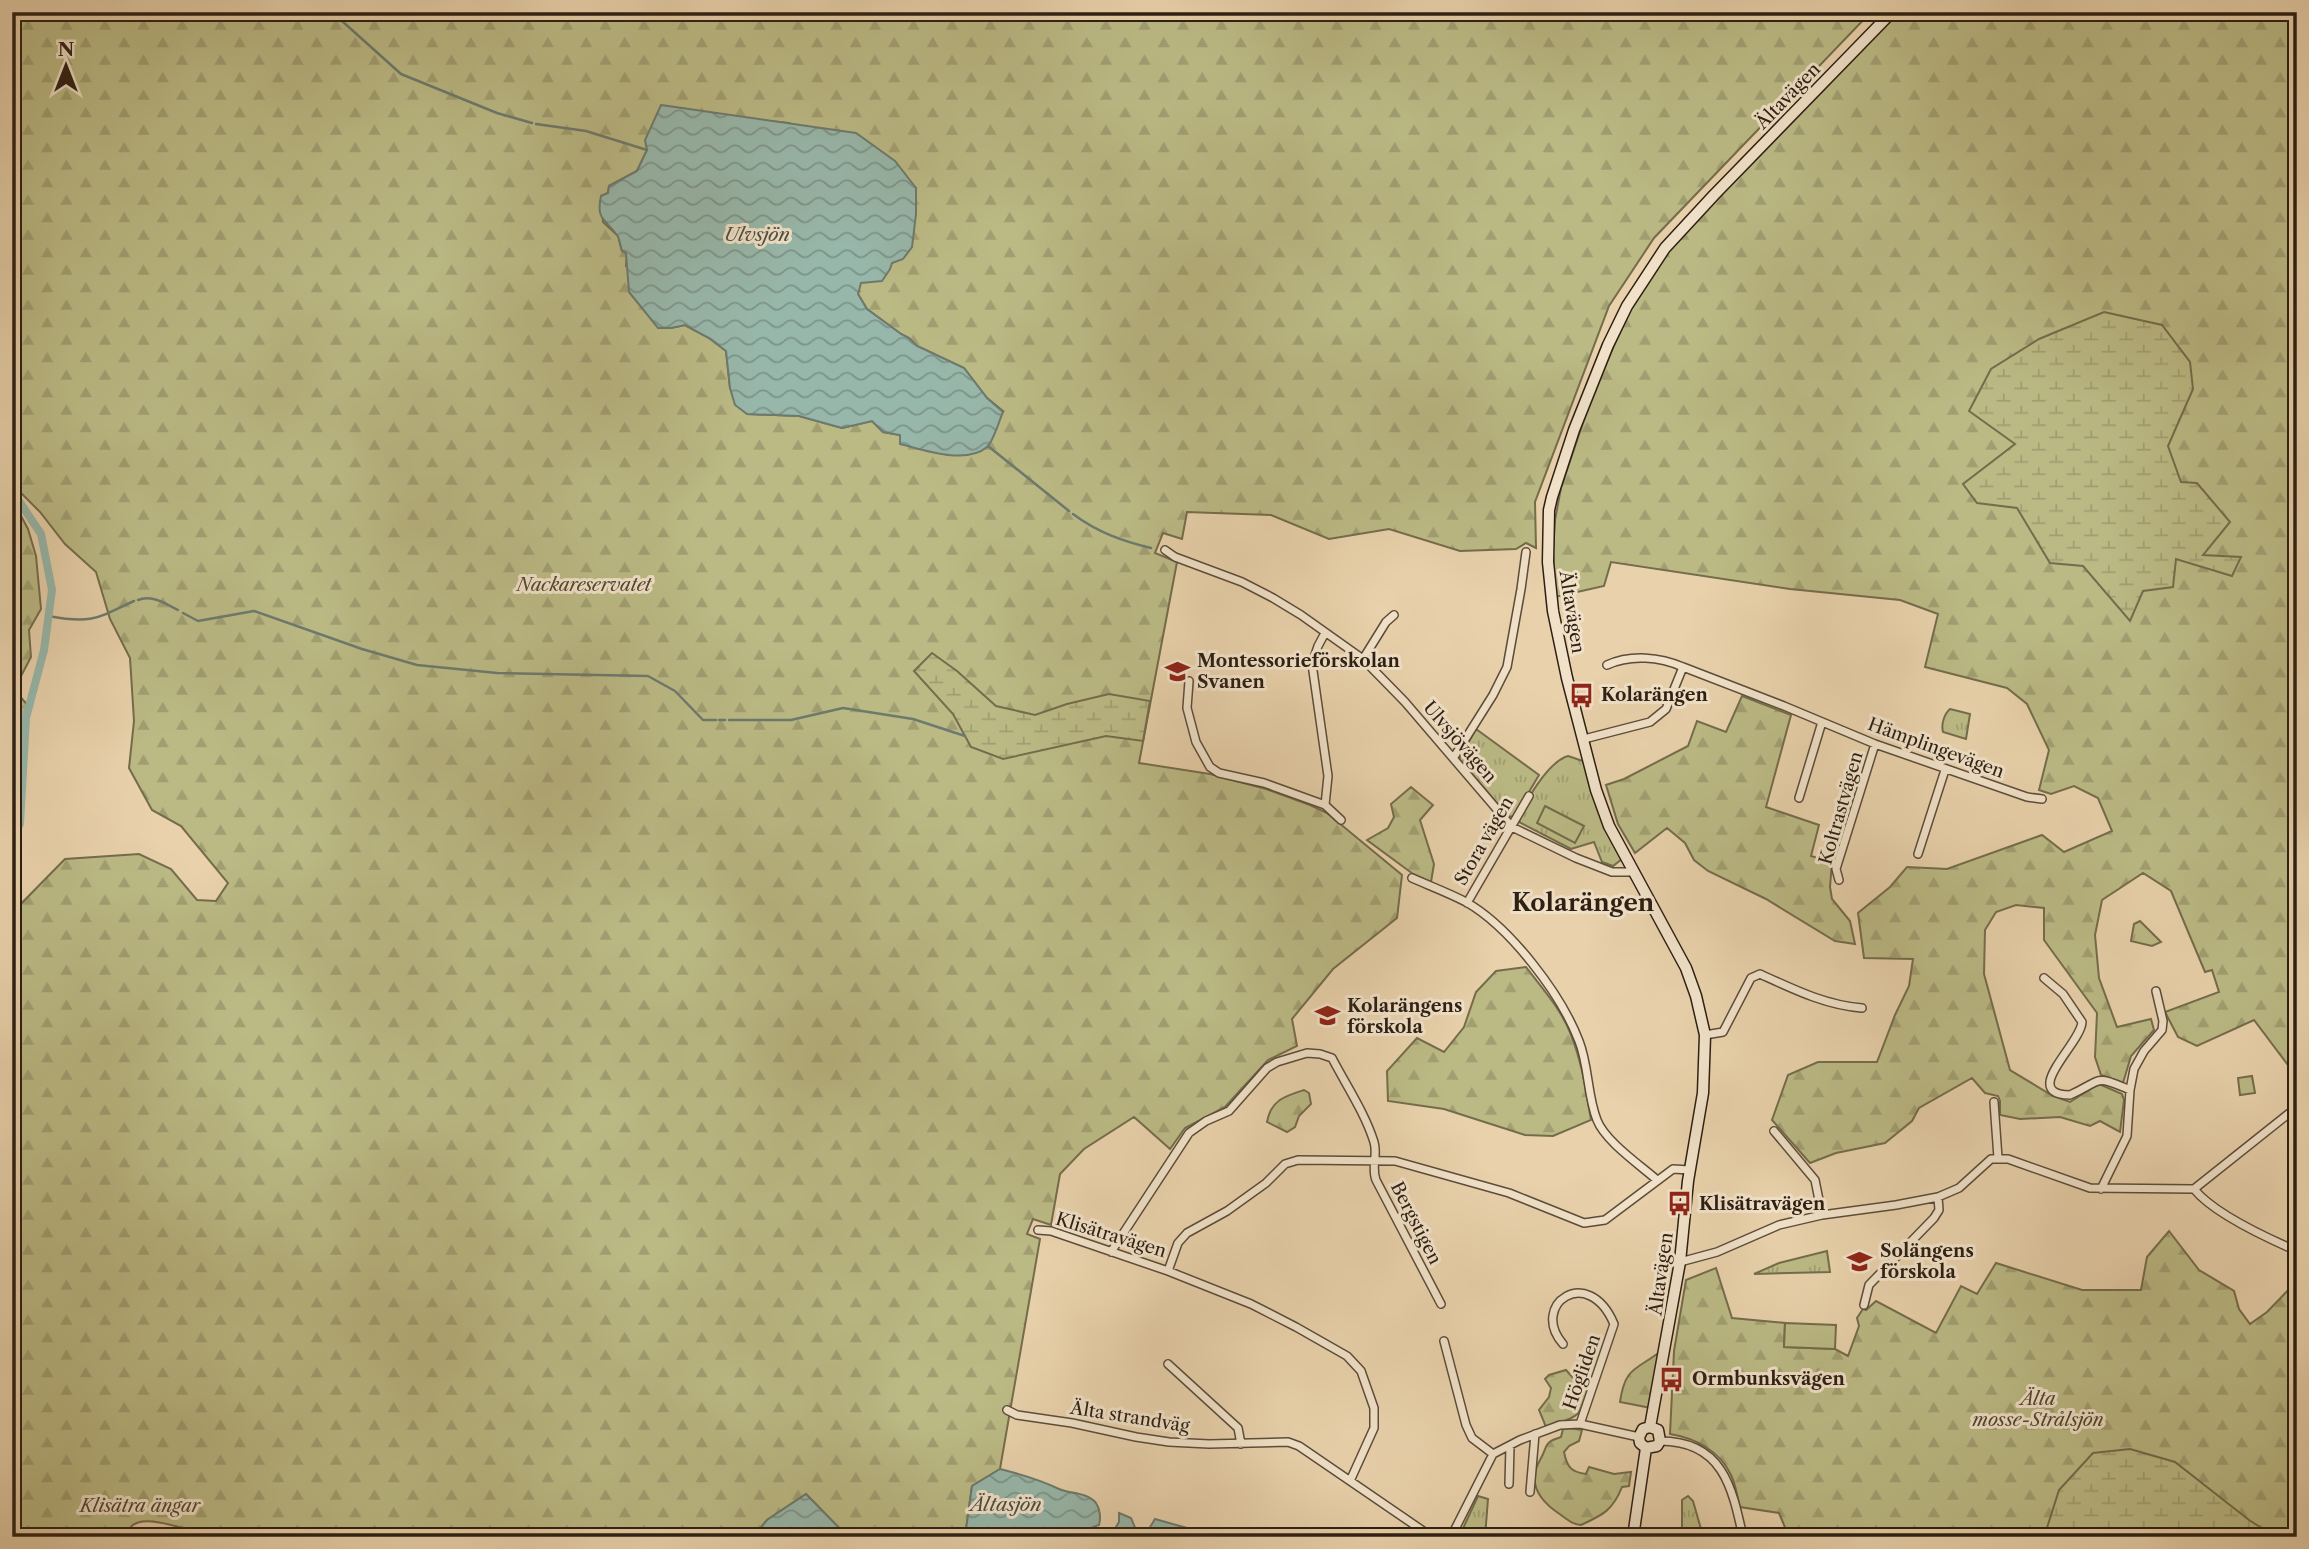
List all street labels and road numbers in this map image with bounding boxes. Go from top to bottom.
street label: Ältavägen [1750,58,1825,134]
street label: Ältavägen [1554,568,1590,655]
street label: Ulvsjövägen [1418,697,1502,787]
street label: Hämplingevägen [1865,713,2007,783]
street label: Koltrastvägen [1814,749,1868,867]
street label: Stora vägen [1450,793,1518,889]
street label: Bergstigen [1386,1178,1446,1268]
street label: Klisätravägen [1053,1208,1169,1262]
street label: Ältavägen [1643,1231,1678,1318]
street label: Högliden [1559,1331,1605,1413]
street label: Älta strandväg [1068,1396,1192,1437]

